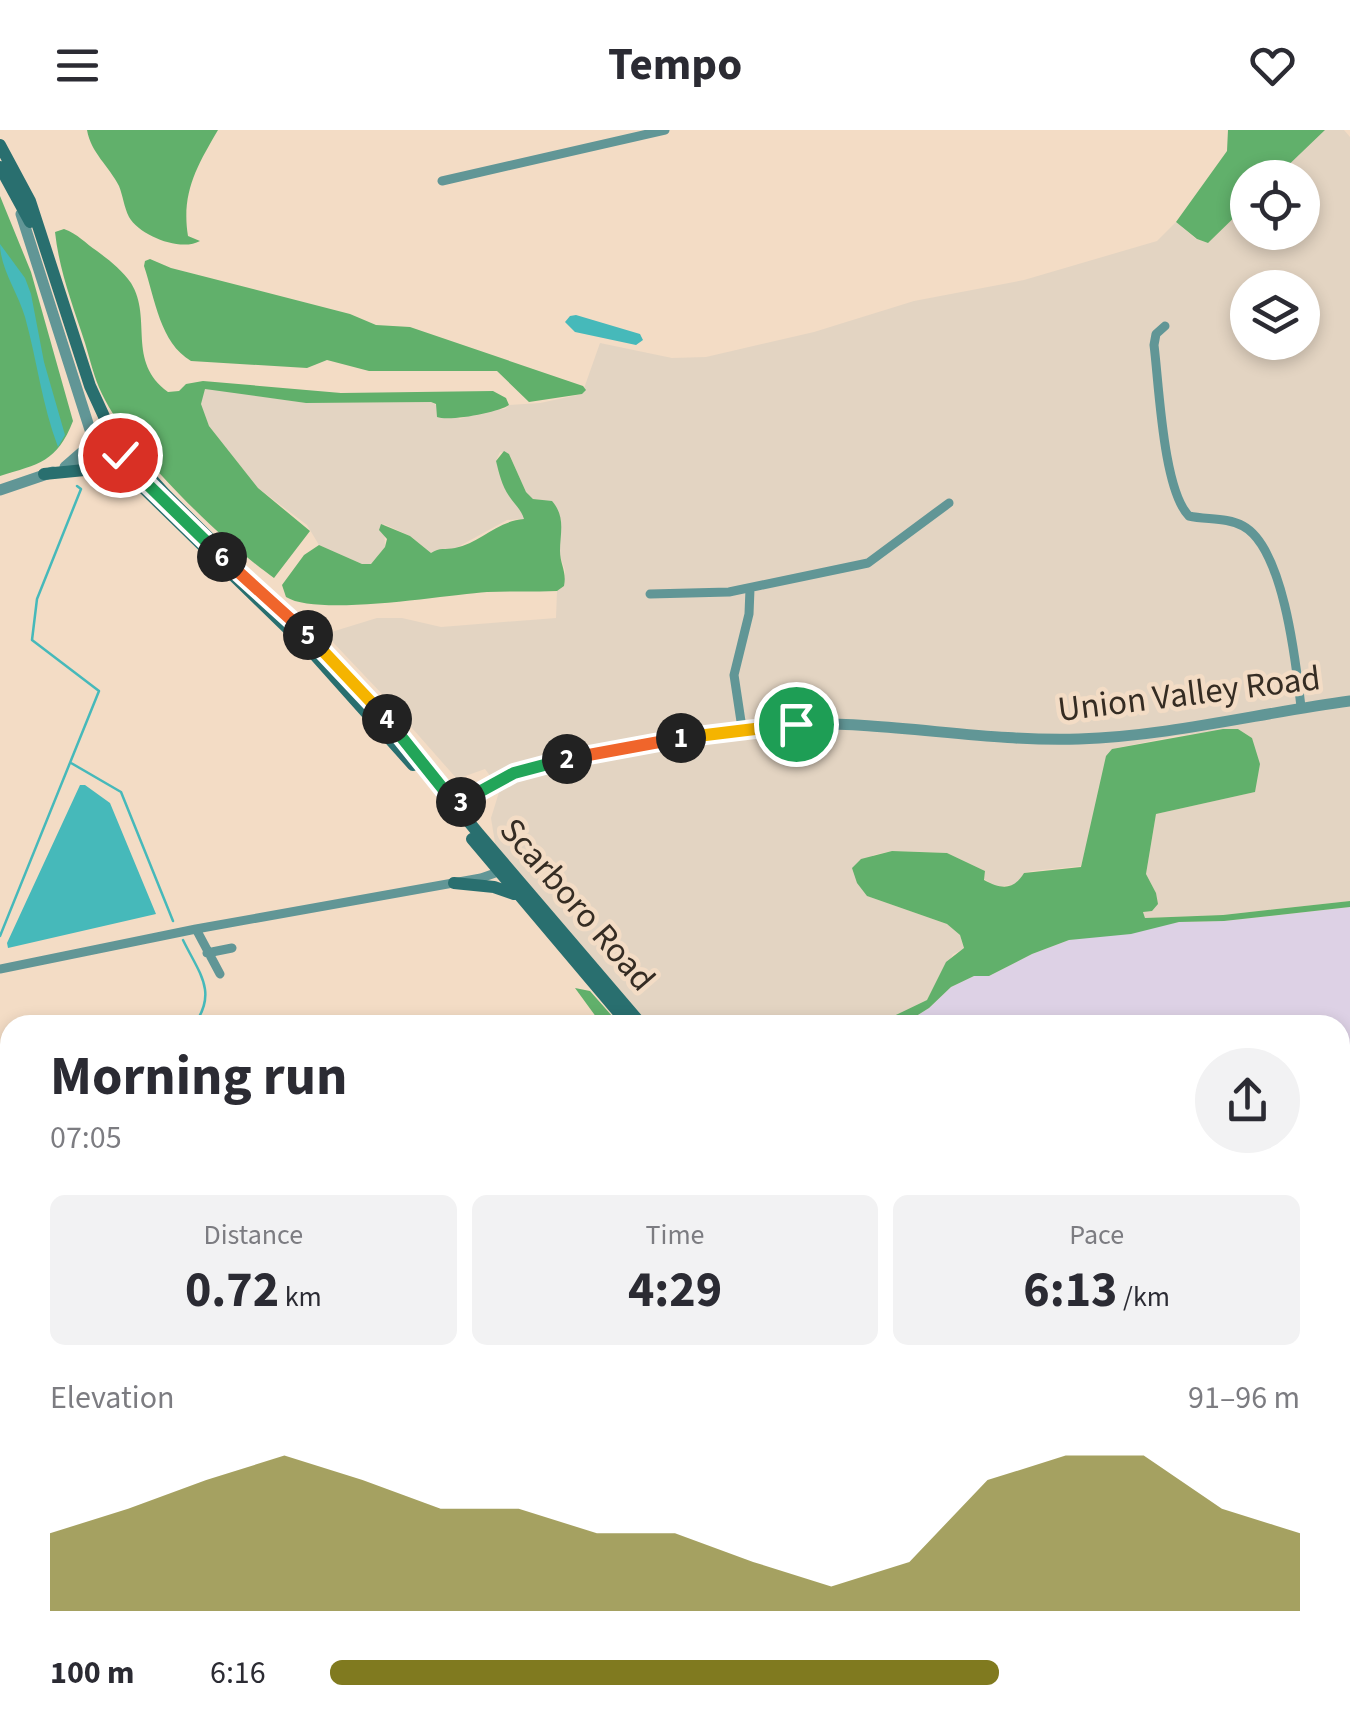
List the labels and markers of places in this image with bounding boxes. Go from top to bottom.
pin [78,413,163,498]
pin: 6 [197,532,247,582]
pin: 5 [283,610,333,660]
pin [754,682,839,767]
pin: 4 [362,694,412,744]
pin: 1 [656,713,706,763]
pin: 2 [542,734,592,784]
pin: 3 [436,777,486,827]

